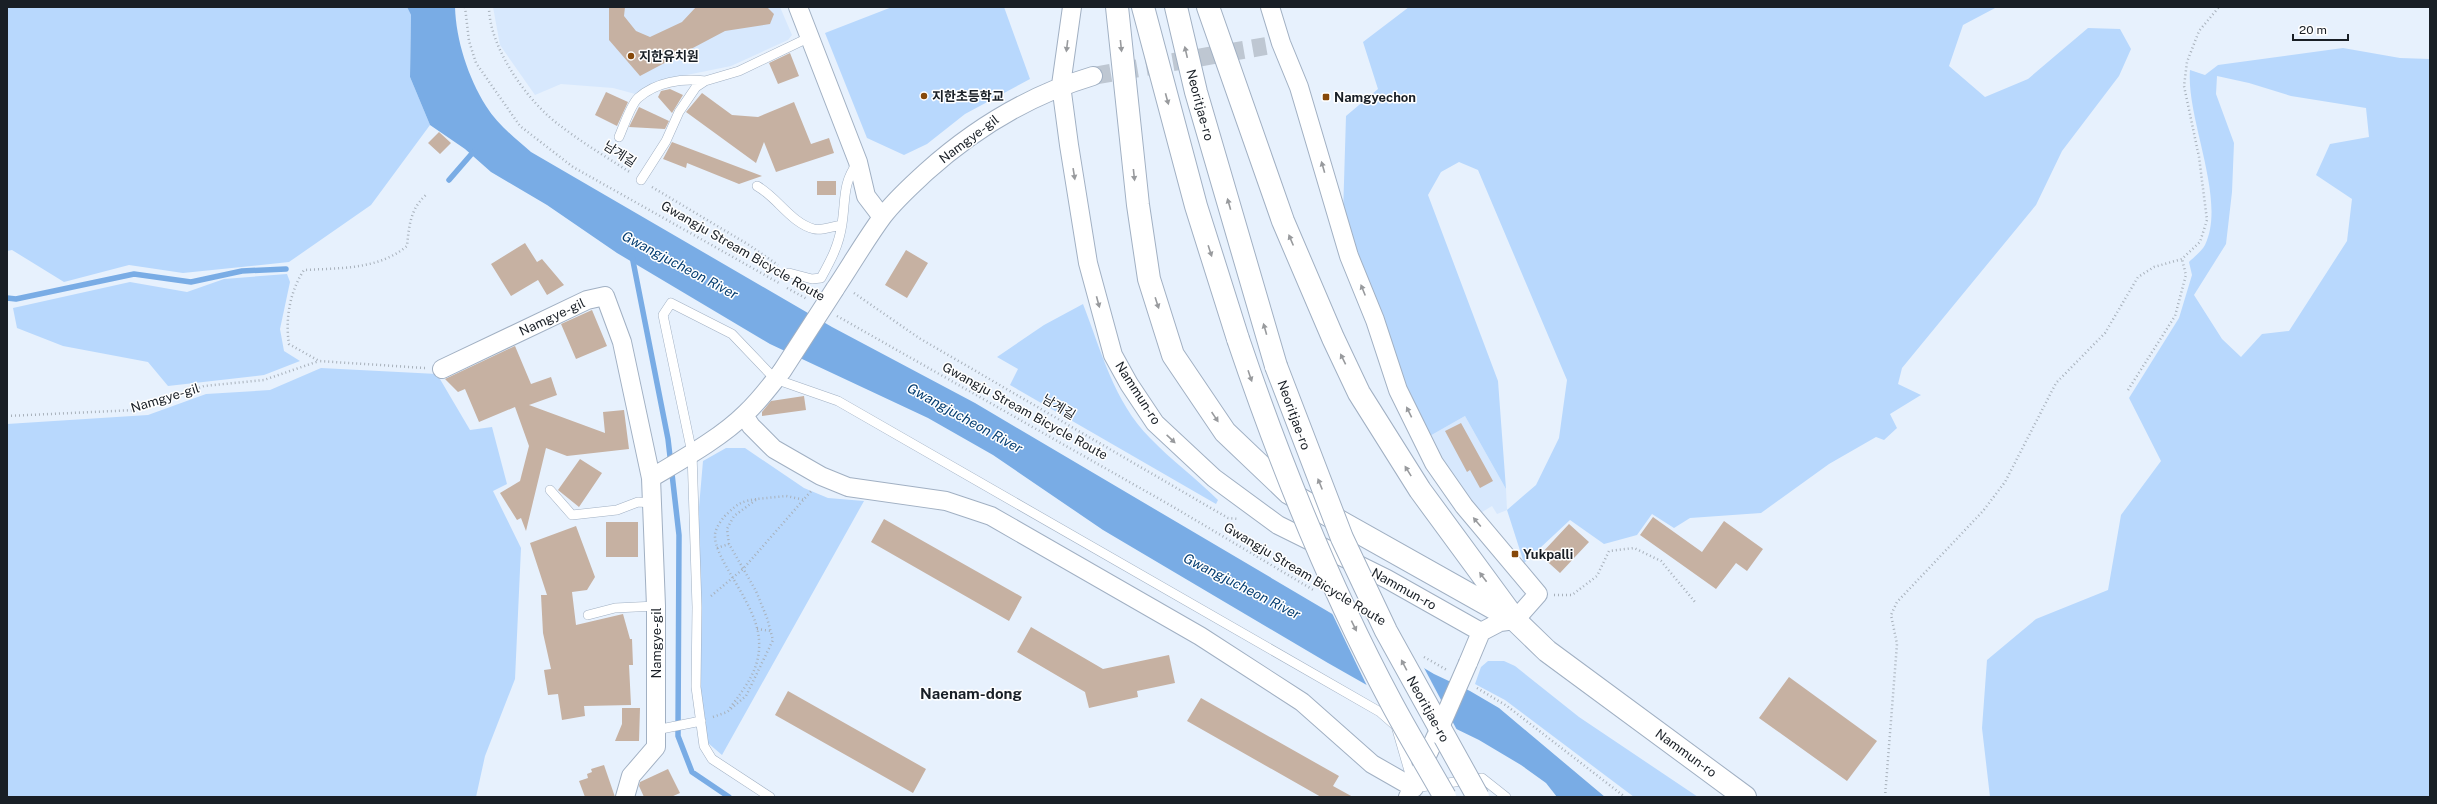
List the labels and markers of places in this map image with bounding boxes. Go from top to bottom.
place label: 지한유치원 [639,49,699,64]
marker: 지한유치원 [626,51,636,61]
place label: 지한초등학교 [932,89,1004,104]
place label: Namgyechon [1334,90,1416,105]
marker: 지한초등학교 [919,91,929,101]
marker: Namgyechon [1321,92,1331,102]
place label: Yukpalli [1523,547,1573,562]
marker: Yukpalli [1510,549,1520,559]

